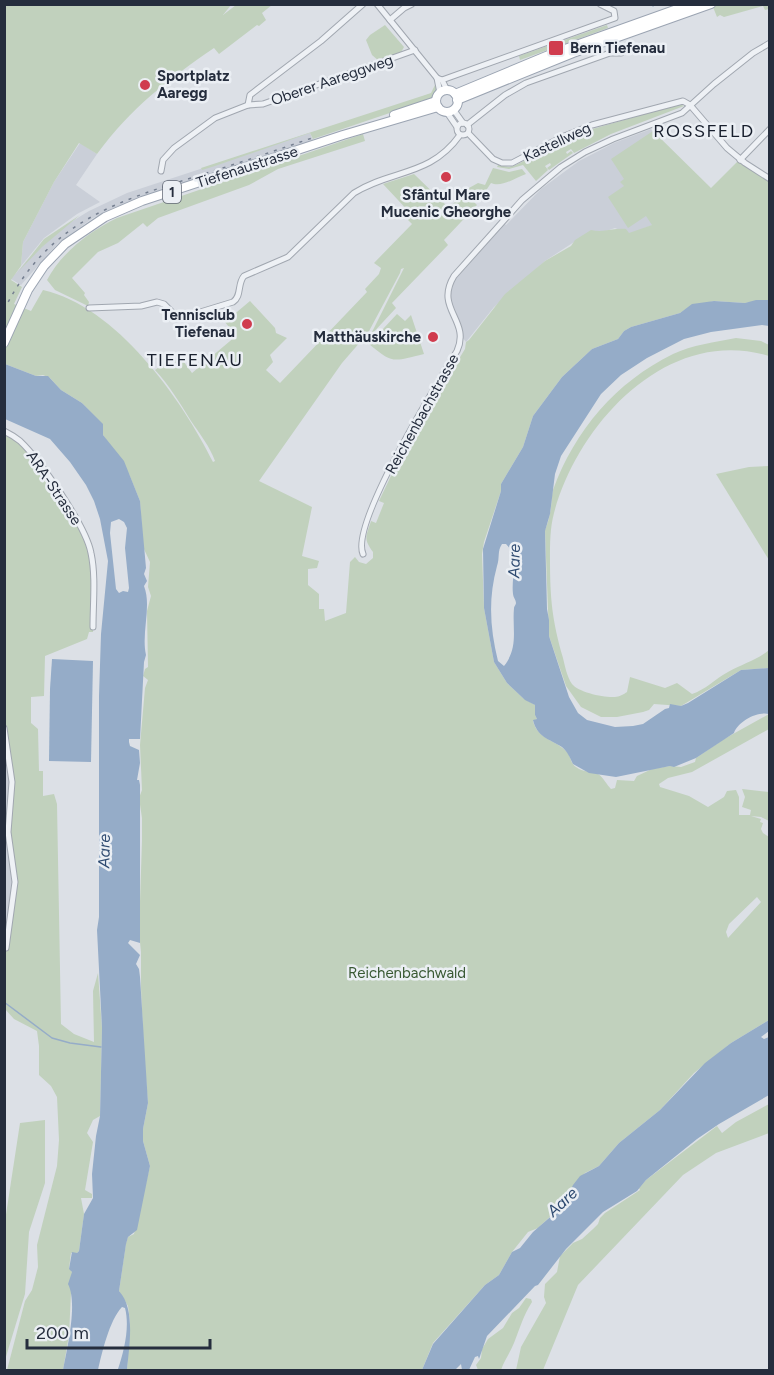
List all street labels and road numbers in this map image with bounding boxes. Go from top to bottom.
street label: Oberer Aareggweg [269,51,395,109]
street label: Kastellweg [520,118,594,166]
street label: Tiefenaustrasse [194,142,300,192]
road number: 1 [163,181,181,203]
street label: Reichenbachstrasse [382,351,462,477]
street label: ARA-Strasse [23,447,85,529]

